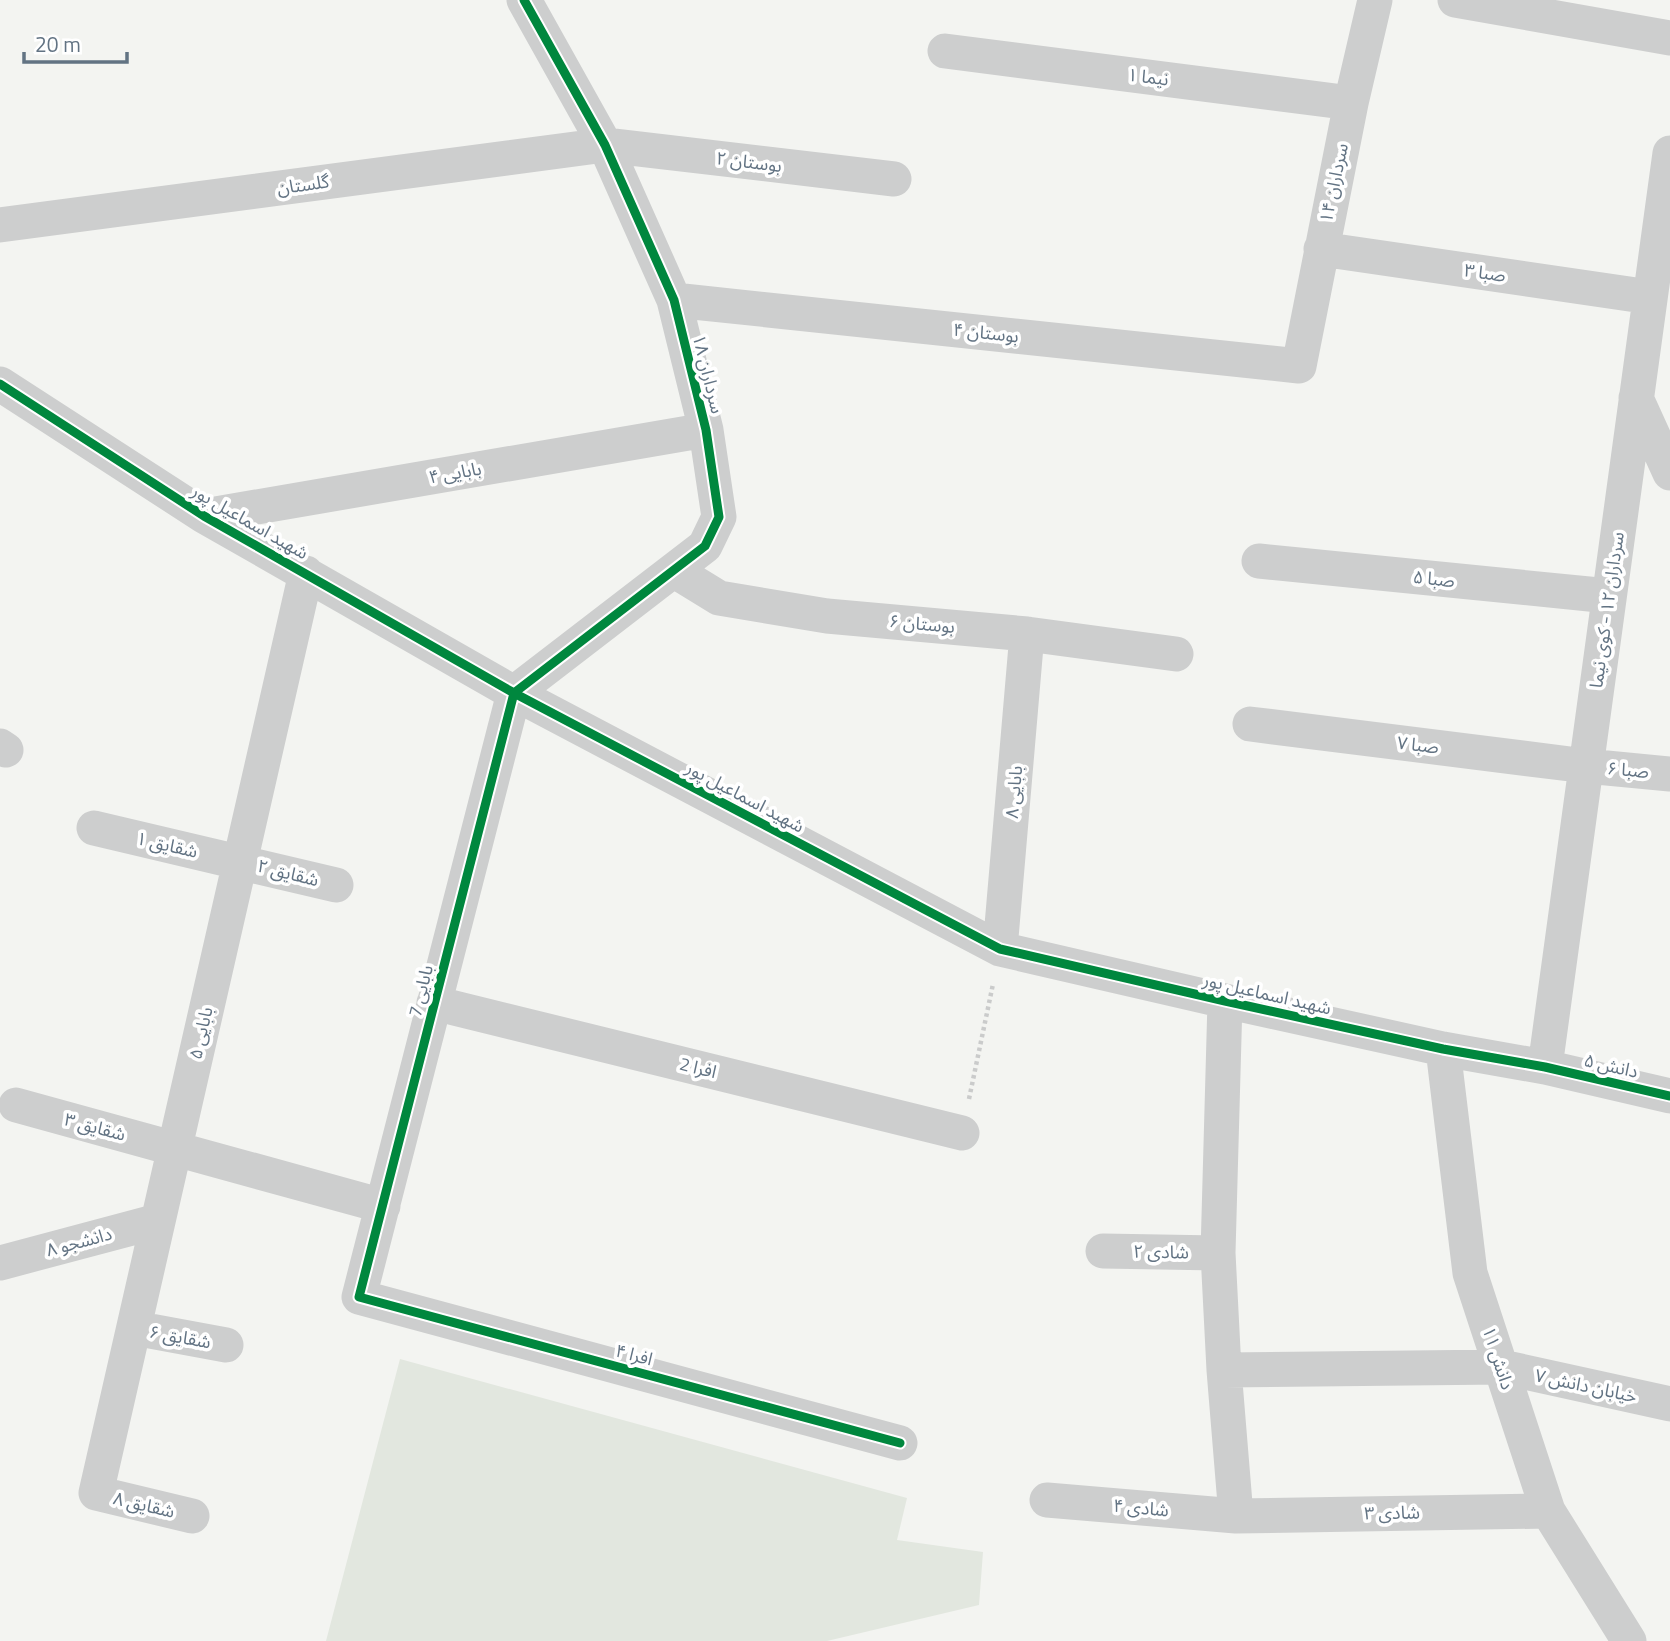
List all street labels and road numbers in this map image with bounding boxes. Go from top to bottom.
street label: نیما ۱ [1126,61,1170,92]
street label: سرداران ۱۴ [1312,141,1355,225]
street label: بوستان ۲ [715,144,783,179]
street label: گلستان [275,167,331,202]
street label: صبا ۳ [1462,256,1508,289]
street label: بوستان ۴ [952,316,1020,349]
street label: سرداران ۱۸ [686,331,731,416]
street label: بابایی ۴ [426,455,483,490]
street label: شهید اسماعیل پور [186,477,314,566]
street label: سرداران ۱۲ - کوی نیما [1582,530,1631,690]
street label: صبا ۵ [1412,563,1456,594]
street label: بوستان ۶ [888,607,956,640]
street label: صبا ۷ [1396,729,1441,760]
street label: شهید اسماعیل پور [680,753,809,839]
street label: صبا ۶ [1606,754,1650,785]
street label: بابایی ۸ [998,764,1029,820]
street label: شقایق ۱ [134,824,201,865]
street label: شقایق ۲ [255,852,322,893]
street label: بابایی 7 [401,962,440,1020]
street label: شهید اسماعیل پور [1199,965,1334,1021]
street label: بابایی ۵ [181,1004,220,1062]
street label: دانش ۵ [1581,1046,1641,1085]
street label: افرا 2 [677,1050,720,1085]
street label: شقایق ۳ [61,1105,129,1148]
street label: دانشجو ۸ [43,1220,115,1263]
street label: شادی ۲ [1133,1238,1189,1265]
street label: شقایق ۶ [147,1318,213,1355]
street label: دانش ۱۱ [1476,1323,1521,1393]
street label: افرا ۴ [612,1337,656,1372]
street label: خیابان دانش ۷ [1533,1362,1640,1409]
street label: شقایق ۸ [111,1484,178,1525]
street label: شادی ۴ [1112,1492,1170,1523]
street label: شادی ۳ [1364,1499,1420,1526]

